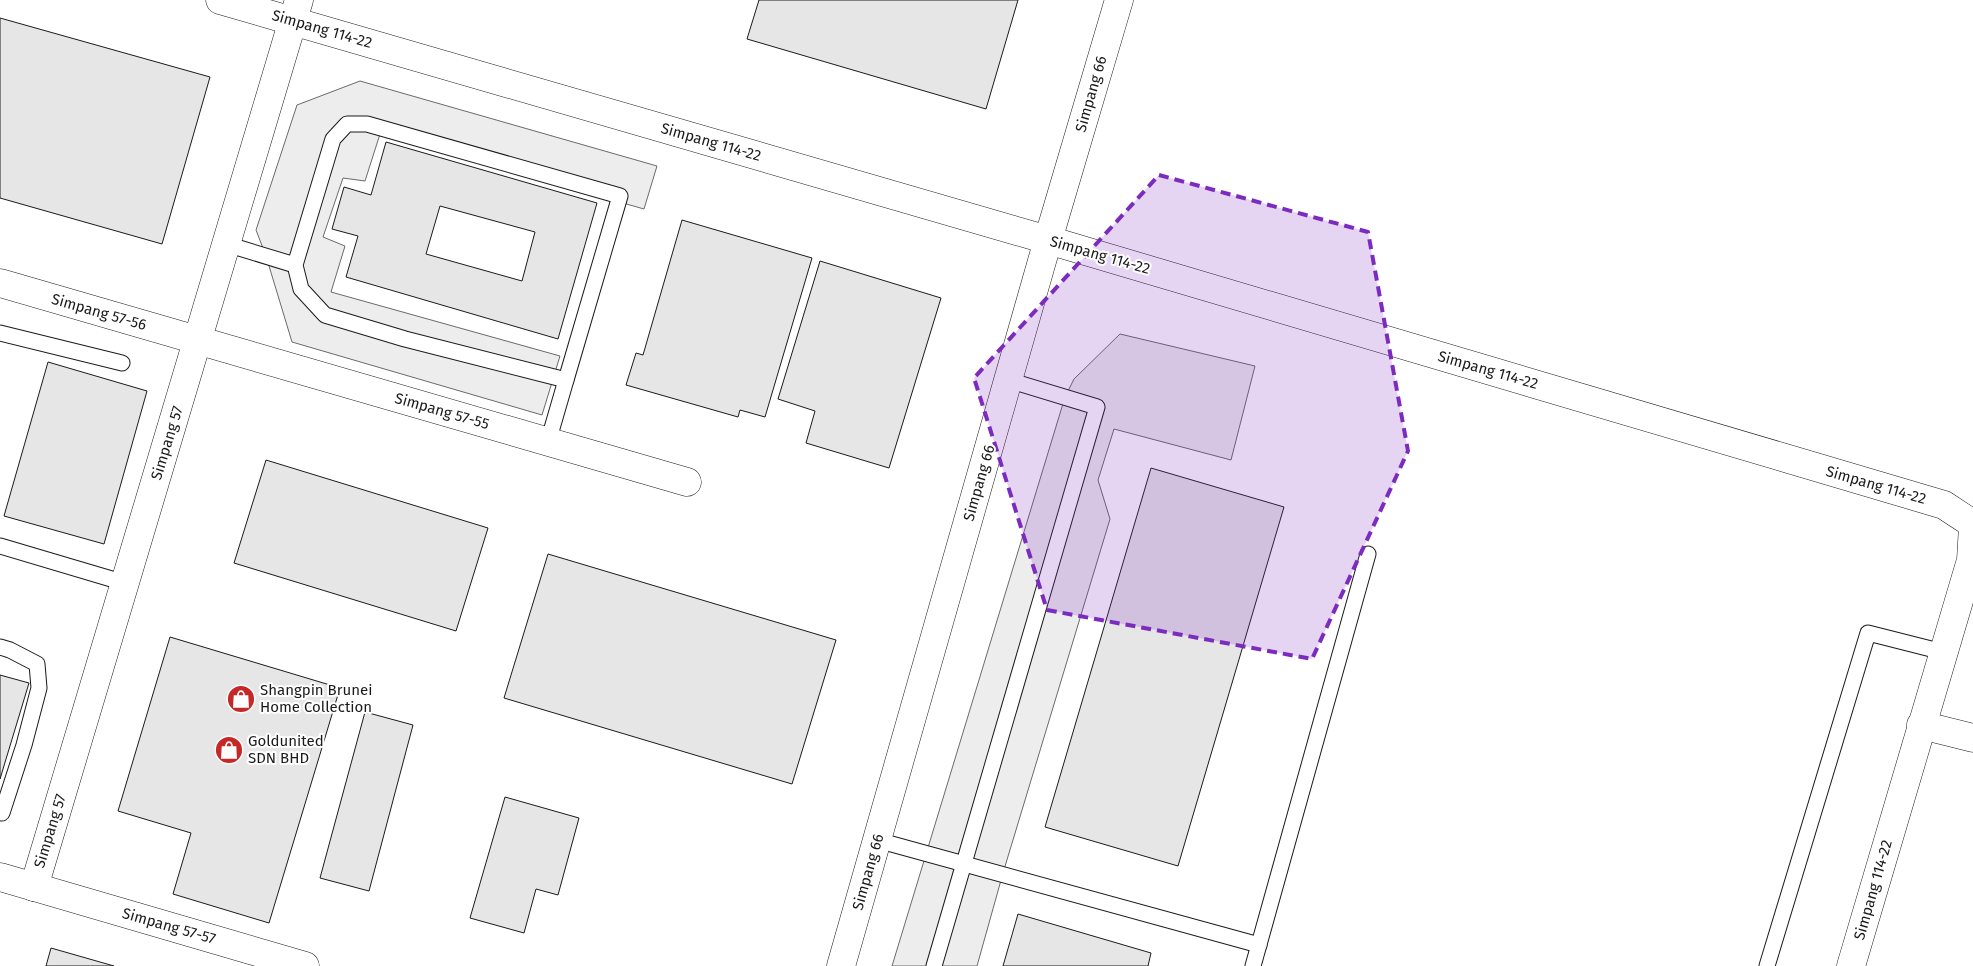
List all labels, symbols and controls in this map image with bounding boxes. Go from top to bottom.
street label: Simpang 114-22 [270,6,374,52]
street label: Simpang 66 [1071,54,1111,134]
street label: Simpang 114-22 [659,119,763,165]
street label: Simpang 114-22 [1048,232,1152,278]
street label: Simpang 57-56 [49,290,149,334]
street label: Simpang 114-22 [1436,347,1540,393]
street label: Simpang 57-55 [393,389,491,433]
street label: Simpang 57 [147,403,187,482]
street label: Simpang 66 [959,443,999,523]
street label: Simpang 114-22 [1824,462,1928,508]
place label: Shangpin Brunei Home Collection [260,681,372,716]
shop icon: Shangpin Brunei Home Collection [226,684,256,714]
place label: Goldunited SDN BHD [248,732,324,767]
shop icon: Goldunited SDN BHD [214,735,244,765]
street label: Simpang 57 [30,791,70,870]
street label: Simpang 66 [848,832,888,912]
street label: Simpang 114-22 [1850,838,1896,942]
street label: Simpang 57-57 [120,904,218,948]

